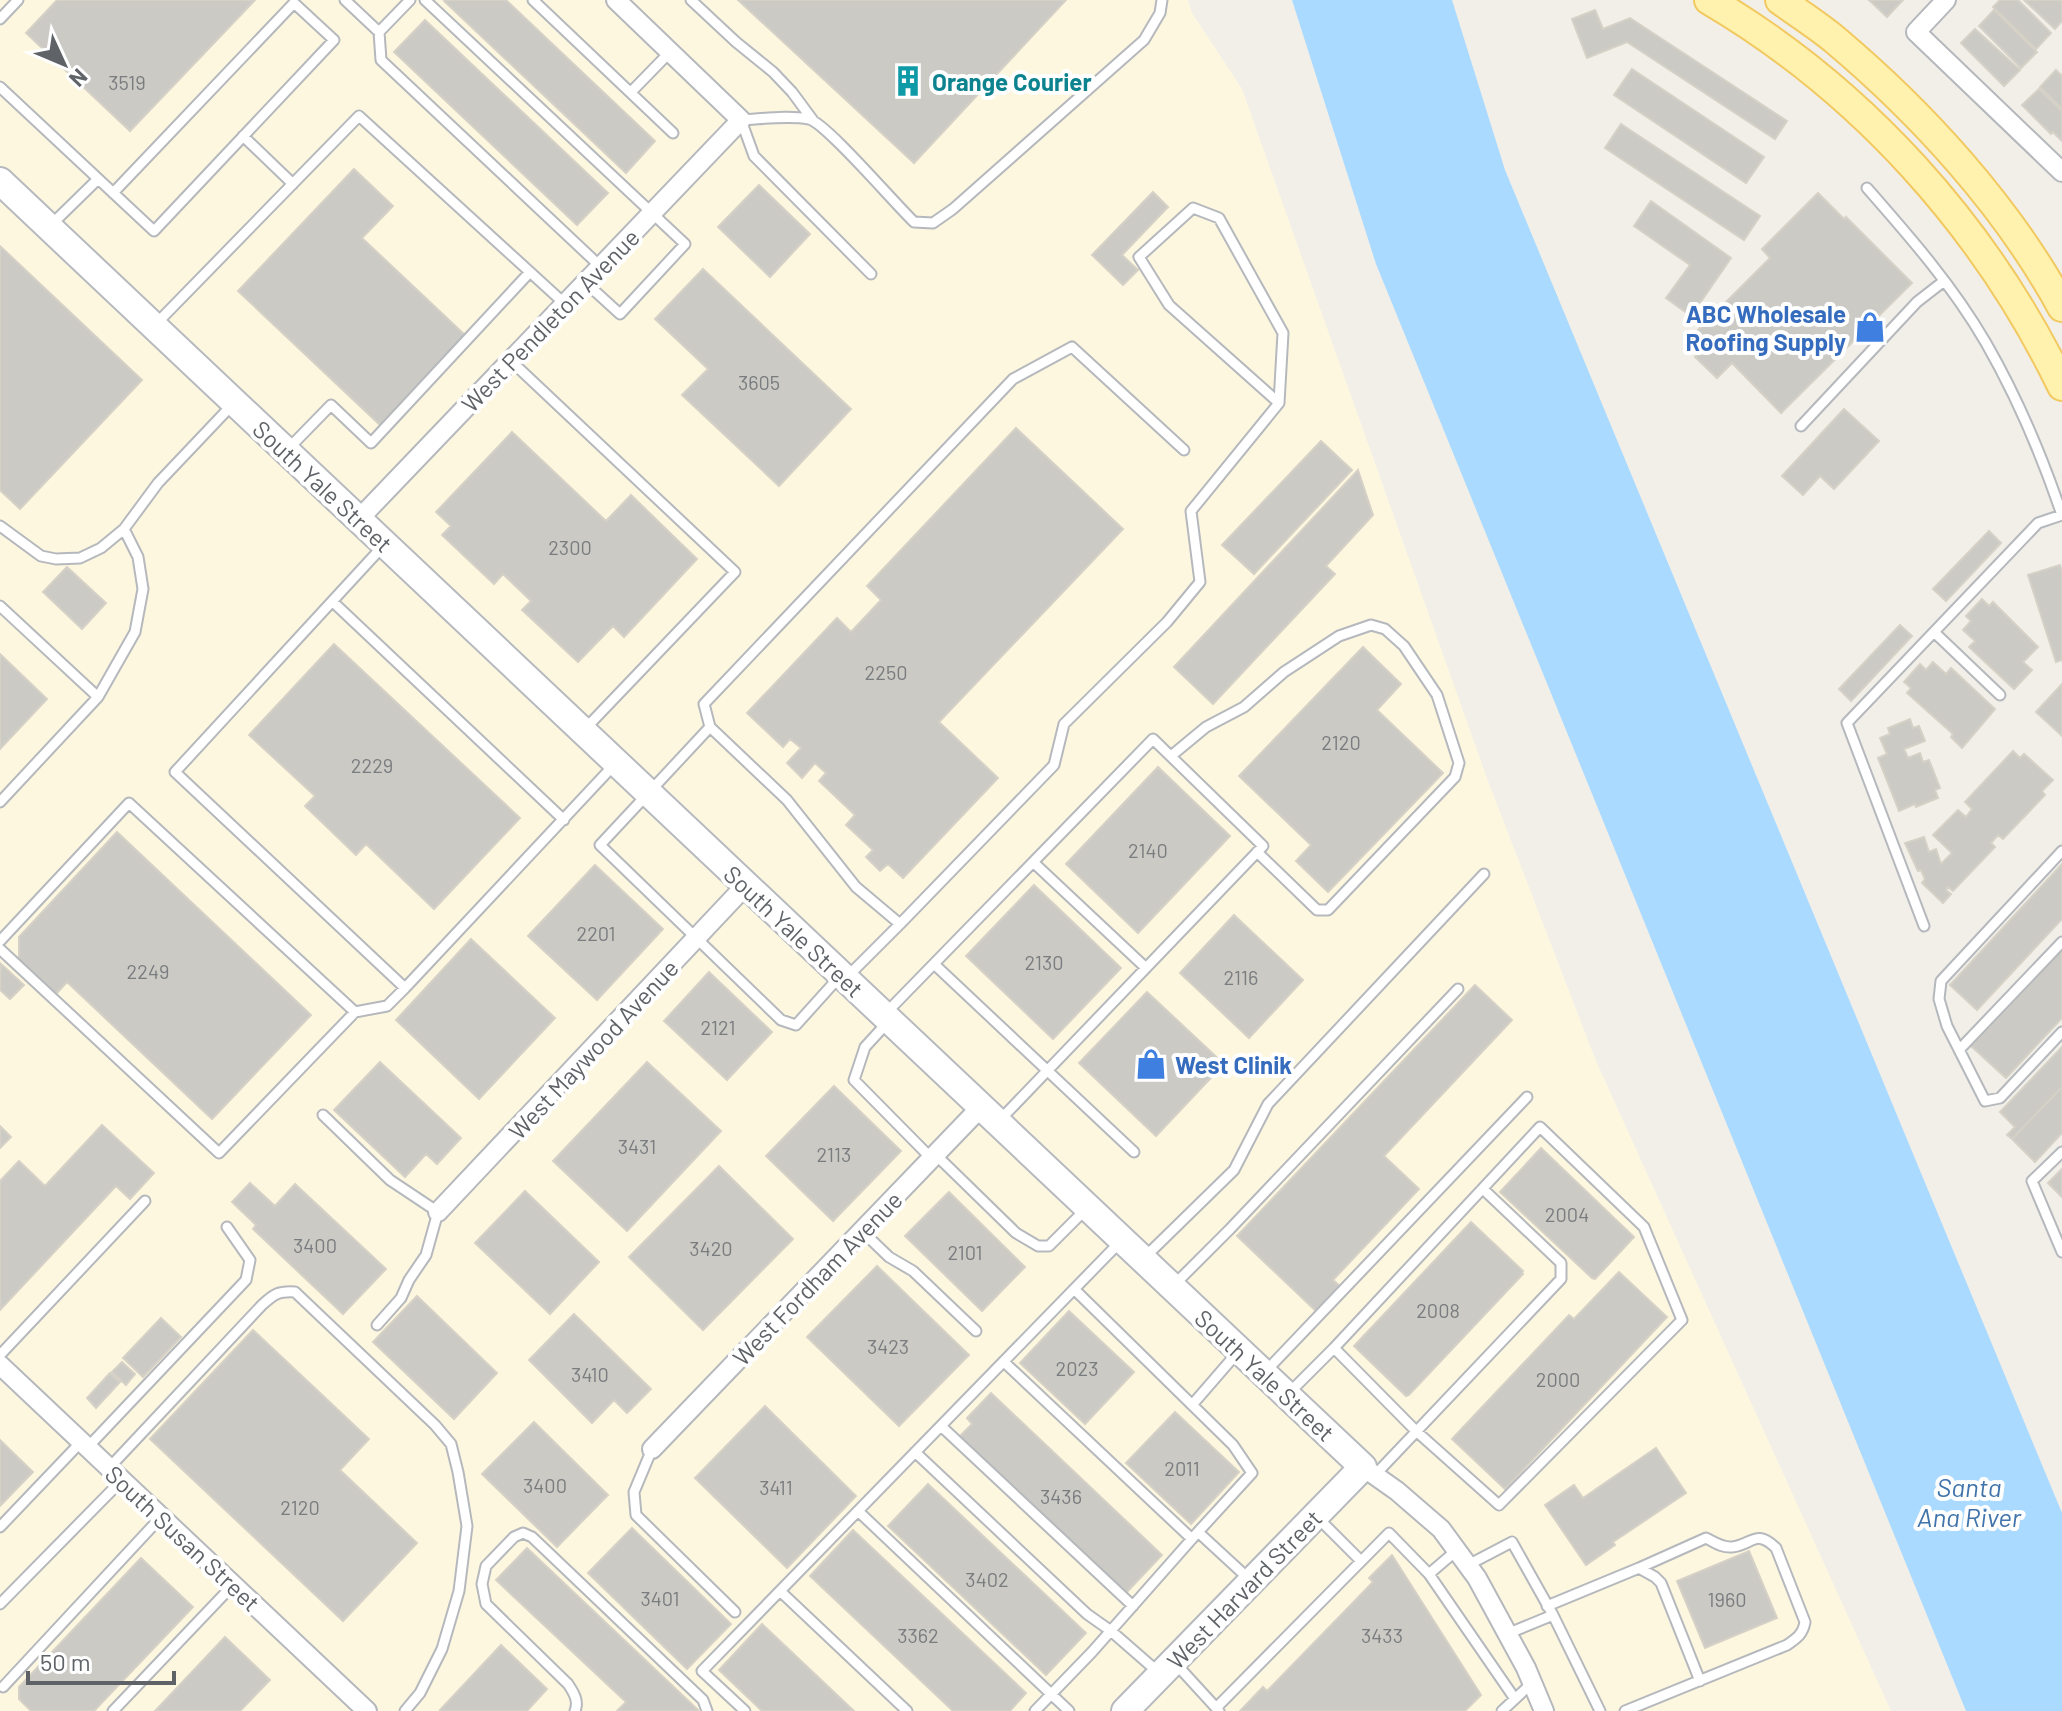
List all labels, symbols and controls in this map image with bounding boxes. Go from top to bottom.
north arrow [24,24,104,104]
text: N [65,64,94,93]
building icon: Orange Courier [891,64,925,98]
place label: Orange Courier [932,67,1092,96]
house number: 3519 [108,70,146,94]
street label: West Pendleton Avenue [455,222,645,418]
place label: ABC Wholesale Roofing Supply [1685,299,1846,356]
shop icon: ABC Wholesale Roofing Supply [1853,310,1887,344]
house number: 3605 [738,370,780,394]
street label: South Yale Street [247,414,399,558]
house number: 2300 [548,535,592,559]
house number: 2250 [864,660,908,684]
house number: 2120 [1321,730,1361,754]
house number: 2229 [351,753,393,777]
house number: 2140 [1128,838,1168,862]
street label: South Yale Street [718,859,870,1003]
house number: 2201 [576,921,616,945]
house number: 2130 [1024,950,1064,974]
street label: West Maywood Avenue [502,953,684,1145]
house number: 2249 [127,959,169,983]
house number: 2116 [1224,965,1258,989]
house number: 2121 [701,1015,735,1039]
shop icon: West Clinik [1134,1047,1168,1081]
place label: West Clinik [1175,1050,1292,1079]
house number: 3431 [618,1134,656,1158]
house number: 2113 [817,1142,851,1166]
street label: West Fordham Avenue [726,1185,908,1371]
house number: 2004 [1545,1202,1589,1226]
house number: 3400 [293,1233,337,1257]
house number: 3420 [689,1236,733,1260]
house number: 2101 [947,1240,983,1264]
house number: 2008 [1416,1298,1460,1322]
street label: South Yale Street [1189,1303,1341,1447]
house number: 3423 [867,1334,909,1358]
house number: 2023 [1056,1356,1098,1380]
house number: 3410 [571,1362,609,1386]
house number: 2000 [1536,1367,1580,1391]
house number: 2011 [1164,1456,1200,1480]
street label: South Susan Street [100,1459,266,1617]
water label: Santa Ana River [1917,1471,2022,1532]
house number: 3400 [523,1473,567,1497]
house number: 3411 [759,1475,793,1499]
house number: 3436 [1040,1484,1082,1508]
house number: 2120 [280,1495,320,1519]
street label: West Harvard Street [1161,1503,1327,1675]
house number: 3402 [965,1567,1009,1591]
house number: 3401 [640,1586,680,1610]
house number: 1960 [1707,1587,1747,1611]
house number: 3362 [897,1623,939,1647]
house number: 3433 [1361,1623,1403,1647]
scale bar [28,1635,174,1685]
text: 50 m [40,1647,91,1676]

